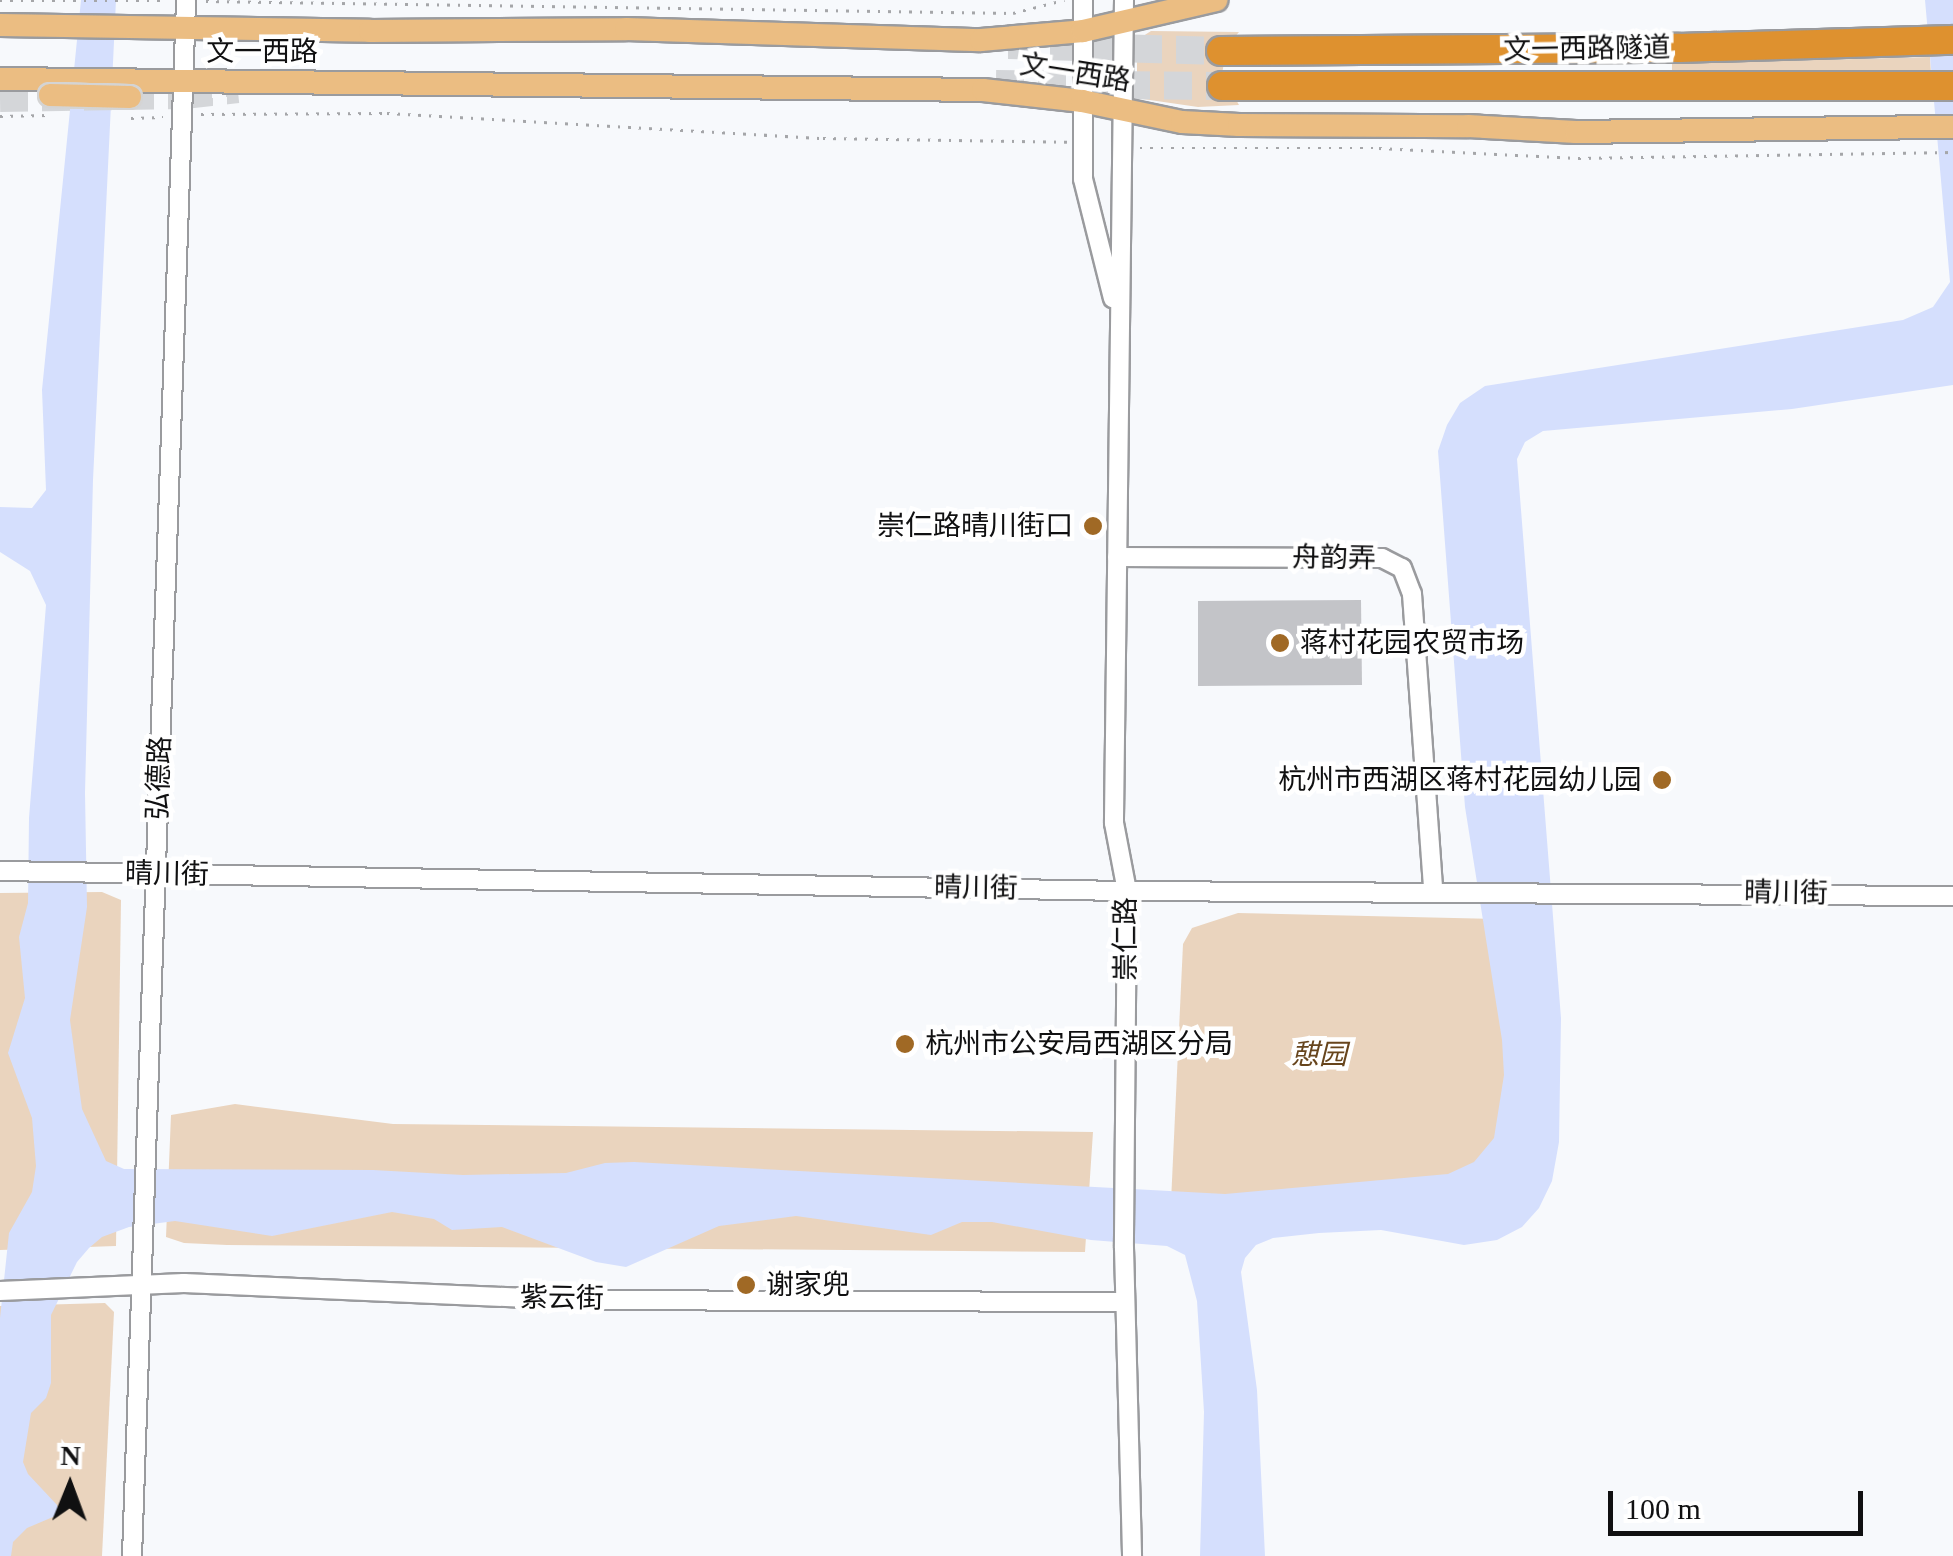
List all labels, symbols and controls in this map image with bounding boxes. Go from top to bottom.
street label: 文一西路隧道 [1503,31,1671,67]
street label: 文一西路 [206,35,318,69]
street label: 文一西路 [1017,48,1133,98]
place label: 崇仁路晴川街口 [877,509,1073,543]
marker: 崇仁路晴川街口 [1082,515,1104,537]
street label: 舟韵弄 [1292,540,1376,576]
place label: 蒋村花园农贸市场 [1300,626,1524,660]
marker: 蒋村花园农贸市场 [1269,632,1291,654]
street label: 弘德路 [141,735,177,821]
place label: 杭州市西湖区蒋村花园幼儿园 [1278,763,1642,797]
marker: 杭州市西湖区蒋村花园幼儿园 [1651,769,1673,791]
street label: 晴川街 [125,856,209,892]
street label: 晴川街 [934,870,1018,906]
street label: 晴川街 [1744,875,1828,911]
street label: 崇仁路 [1109,897,1143,981]
place label: 杭州市公安局西湖区分局 [925,1027,1233,1061]
marker: 杭州市公安局西湖区分局 [894,1033,916,1055]
park label: 憇园 [1291,1038,1347,1072]
place label: 谢家兜 [766,1268,850,1302]
marker: 谢家兜 [735,1274,757,1296]
street label: 紫云街 [520,1280,604,1316]
north arrow [20,1436,120,1536]
text: N [60,1440,81,1471]
scale bar [1613,1471,1868,1533]
text: 100 m [1625,1492,1701,1525]

